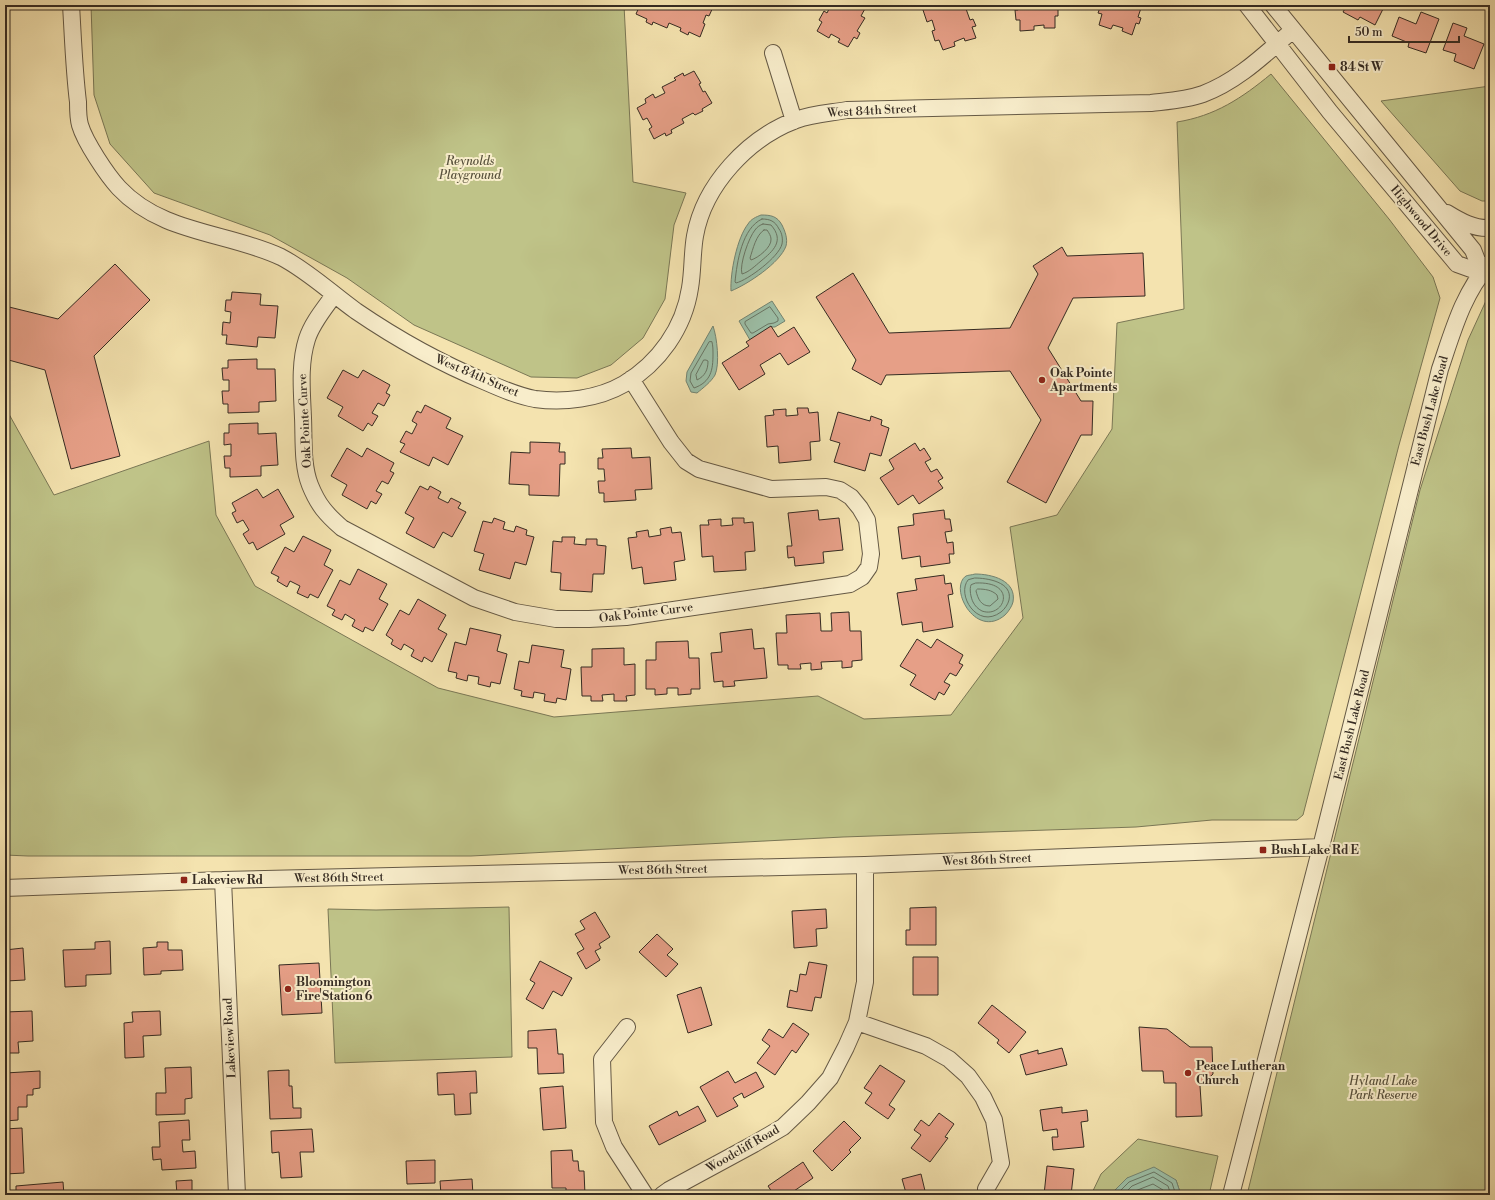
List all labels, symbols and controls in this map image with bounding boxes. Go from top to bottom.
scale bar [1349,18,1459,44]
text: 50 m [1355,25,1383,40]
place label: 84 St W [1340,60,1384,75]
marker: 84 St W [1327,62,1337,72]
street label: West 84th Street [826,101,918,121]
park label: Reynolds Playground [438,154,502,183]
street label: Highwood Drive [1387,182,1455,260]
street label: West 84th Street [432,351,522,401]
street label: East Bush Lake Road [1408,354,1452,468]
place label: Oak Pointe Apartments [1049,366,1117,395]
street label: Oak Pointe Curve [295,373,315,469]
marker: Oak Pointe Apartments [1037,375,1047,385]
street label: Oak Pointe Curve [598,600,694,626]
street label: East Bush Lake Road [1331,668,1373,782]
place label: Bush Lake Rd E [1271,843,1359,858]
marker: Bush Lake Rd E [1258,845,1268,855]
street label: West 86th Street [941,851,1033,869]
street label: West 86th Street [617,862,709,878]
street label: West 86th Street [293,870,385,886]
place label: Lakeview Rd [192,873,264,888]
marker: Lakeview Rd [179,875,189,885]
place label: Bloomington Fire Station 6 [296,975,373,1004]
marker: Bloomington Fire Station 6 [283,984,293,994]
street label: Lakeview Road [220,997,240,1079]
place label: Peace Lutheran Church [1196,1059,1286,1088]
marker: Peace Lutheran Church [1183,1068,1193,1078]
park label: Hyland Lake Park Reserve [1348,1074,1417,1103]
street label: Woodcliff Road [703,1122,782,1176]

